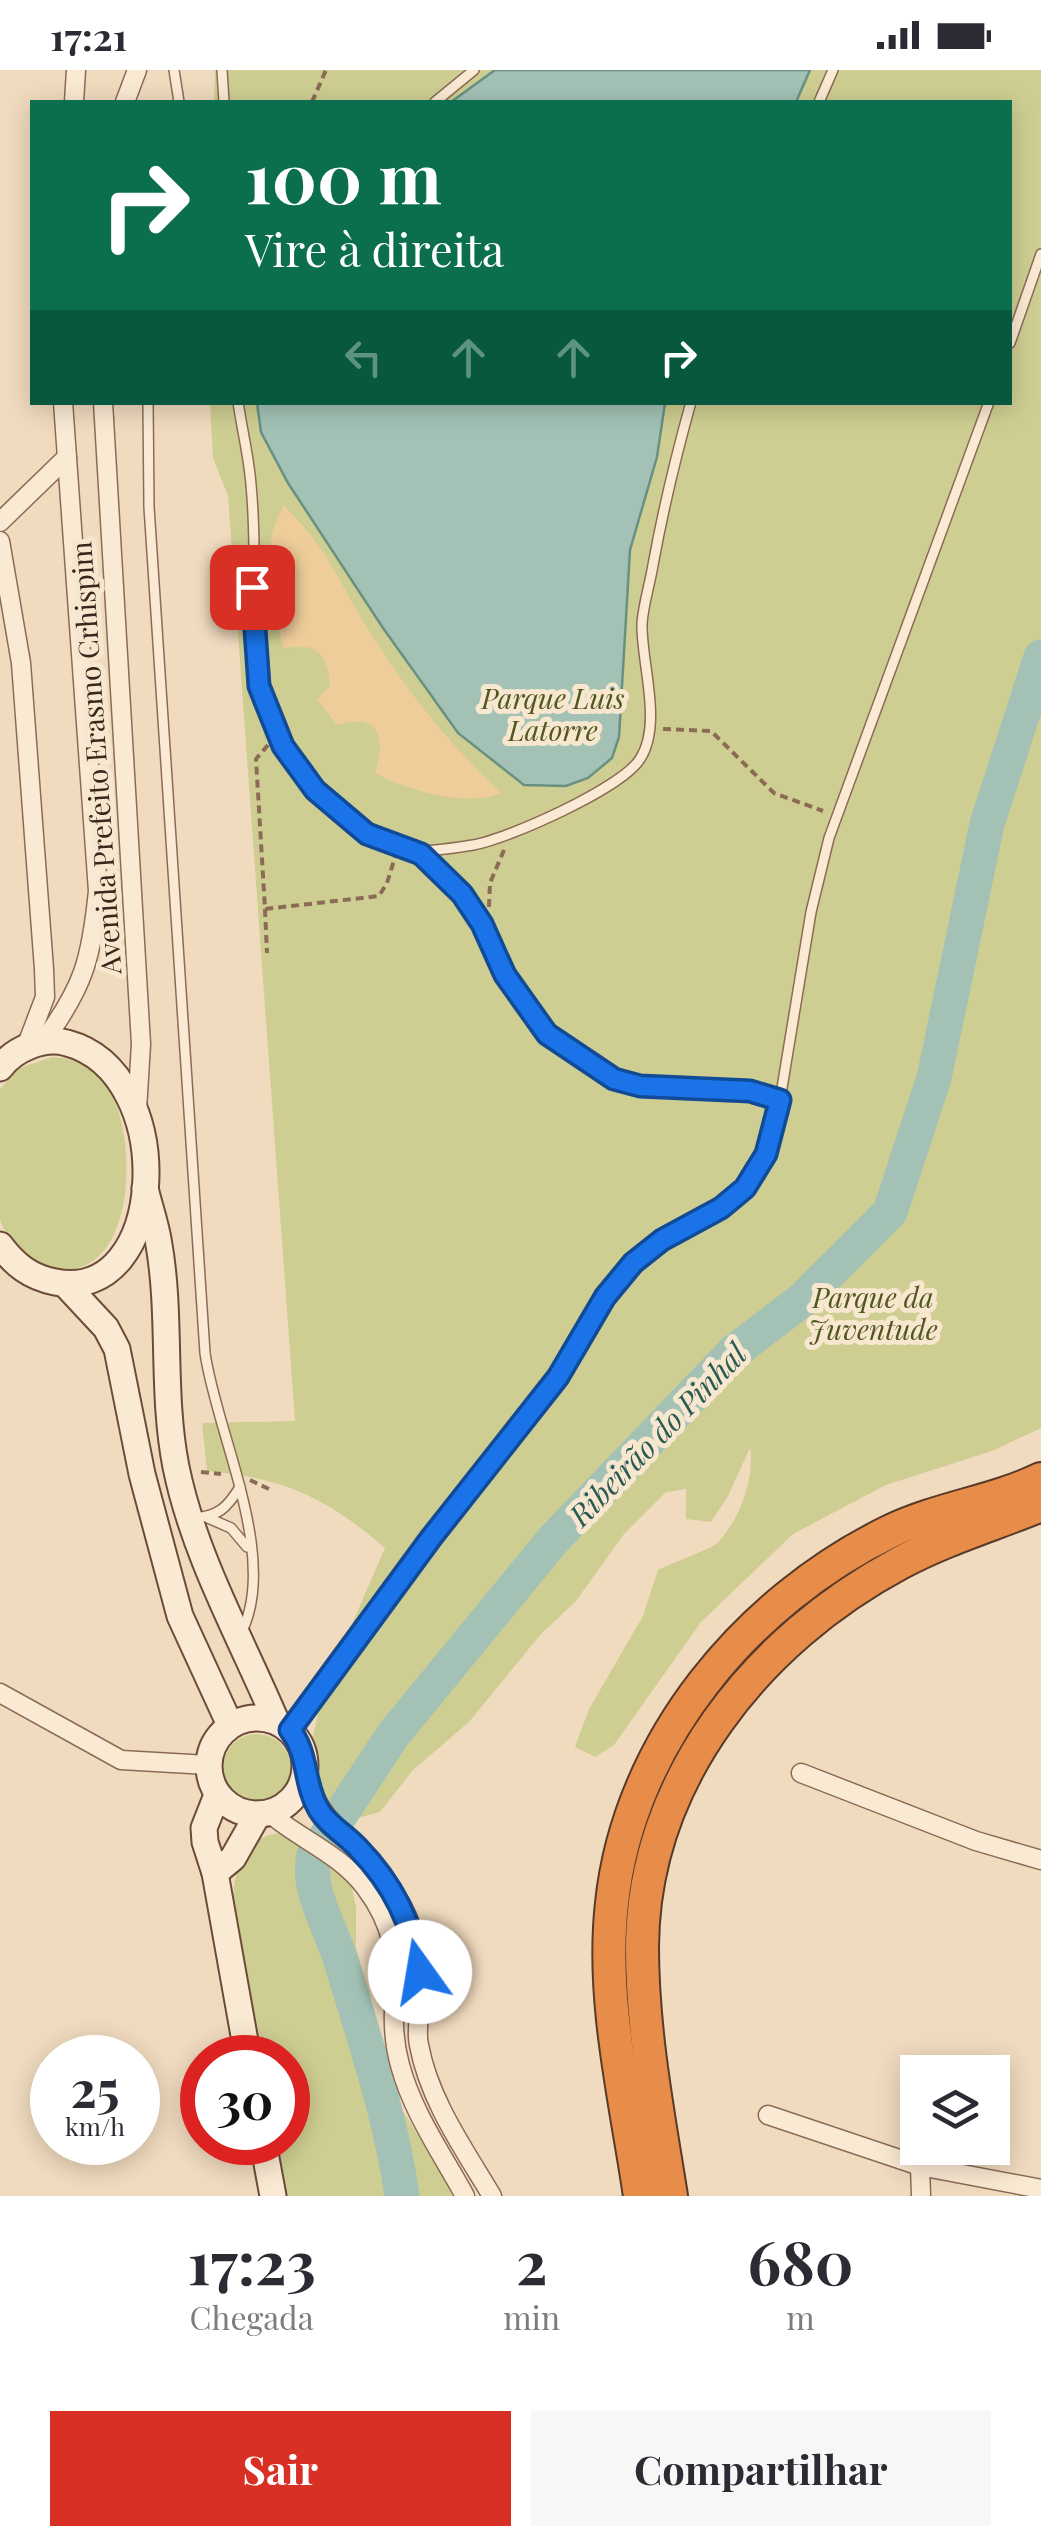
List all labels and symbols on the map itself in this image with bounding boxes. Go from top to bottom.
street label: Avenida Prefeito Erasmo Crhispim [61,540,129,977]
pin [210,545,295,630]
park label: Parque Luis Latorre [481,679,625,748]
park label: Parque da Juventude [808,1278,938,1347]
water label: Ribeirão do Pinhal [559,1333,756,1535]
position arrow [368,1920,472,2024]
speed limit sign: 30 [180,2035,310,2165]

